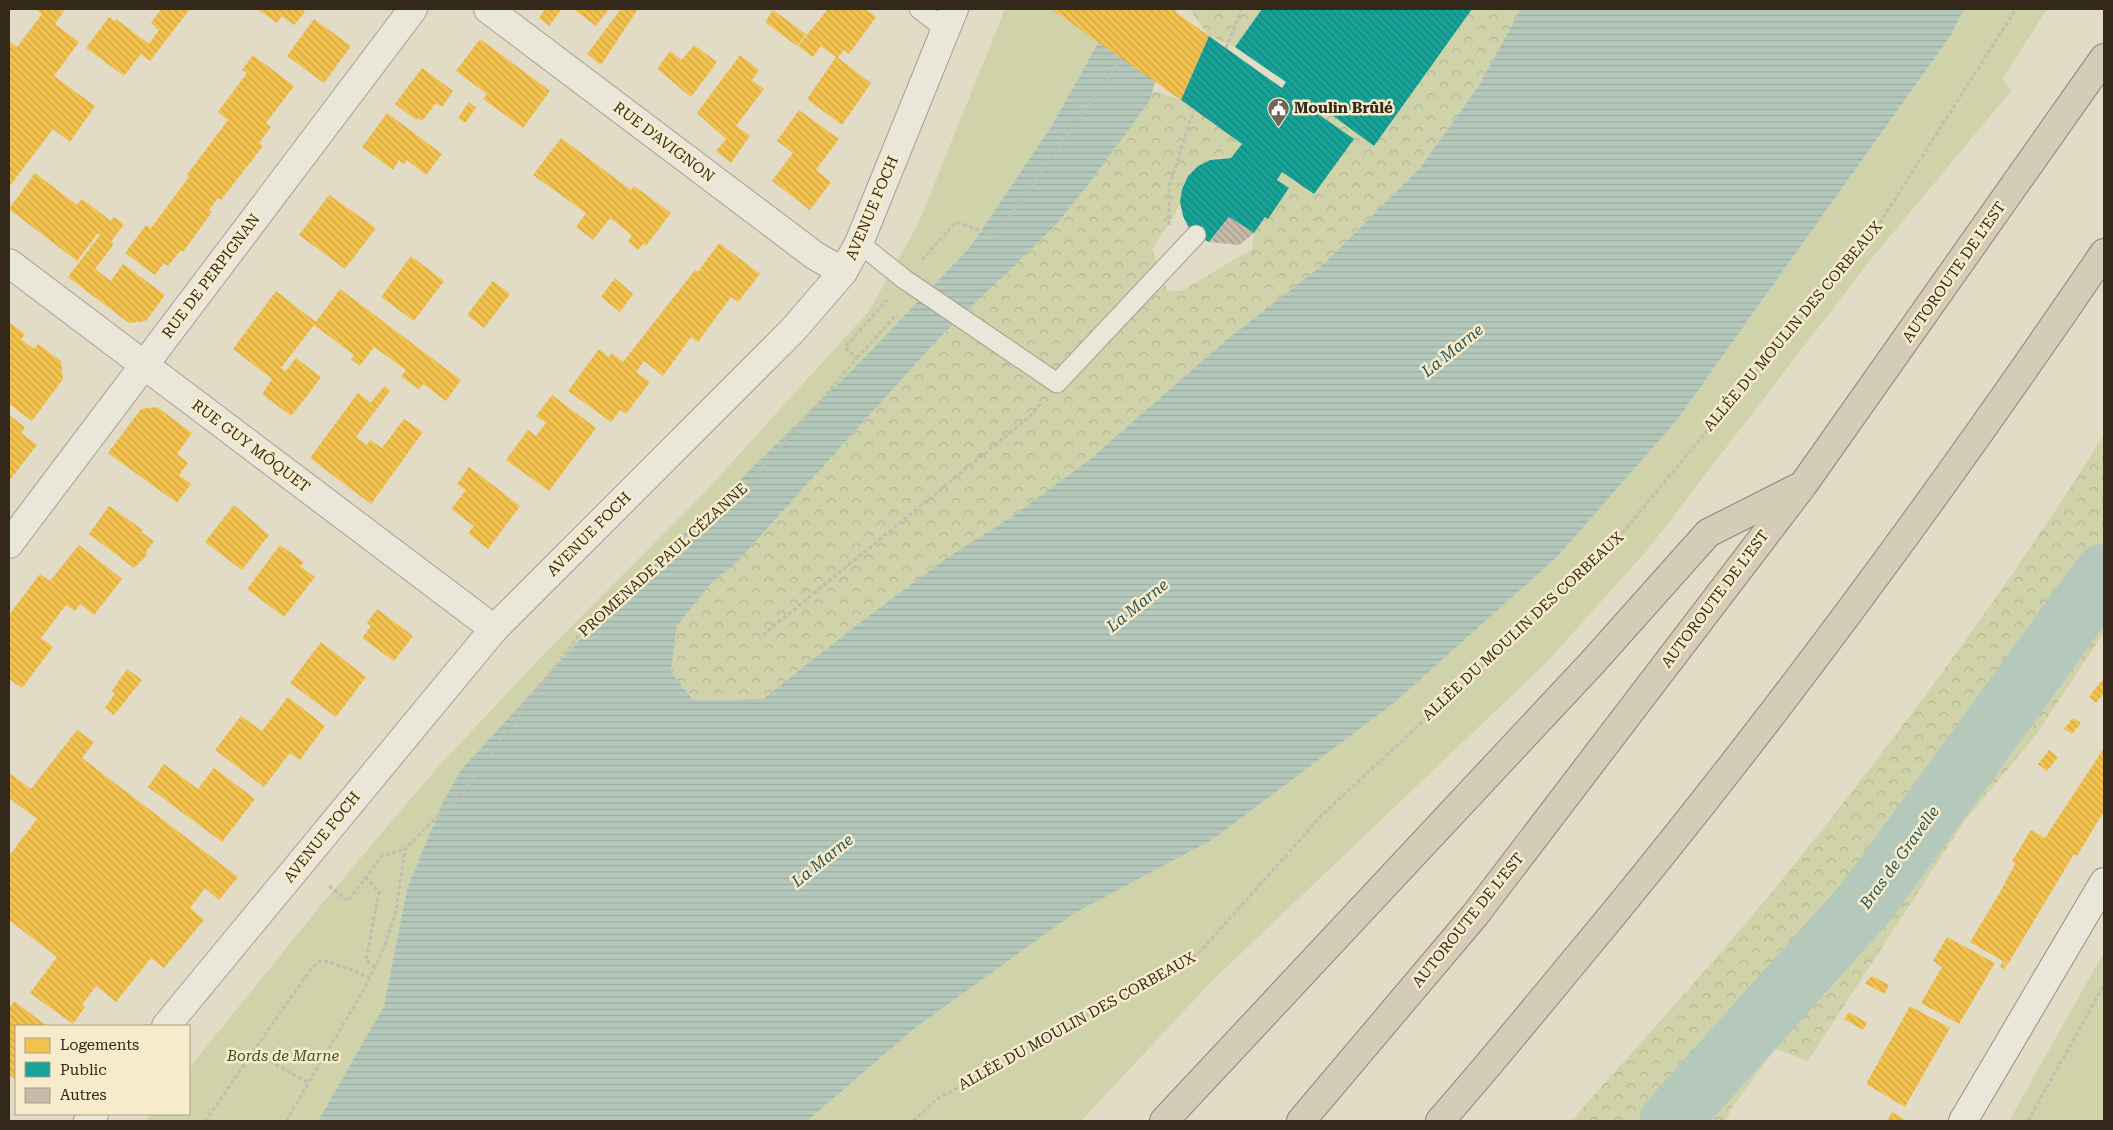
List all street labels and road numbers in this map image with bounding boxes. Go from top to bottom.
street label: RUE D'AVIGNON [610,98,718,186]
street label: AVENUE FOCH [842,153,902,263]
street label: AUTOROUTE DE L’EST [1899,198,2009,346]
street label: RUE DE PERPIGNAN [158,210,264,342]
street label: ALLÉE DU MOULIN DES CORBEAUX [1700,217,1886,435]
street label: RUE GUY MÔQUET [188,396,314,496]
street label: PROMENADE PAUL CÉZANNE [575,479,751,641]
street label: AVENUE FOCH [543,488,635,580]
street label: AUTOROUTE DE L’EST [1657,527,1773,671]
street label: ALLÉE DU MOULIN DES CORBEAUX [1419,528,1627,724]
street label: AVENUE FOCH [280,788,364,886]
street label: AUTOROUTE DE L’EST [1408,849,1528,991]
street label: ALLÉE DU MOULIN DES CORBEAUX [955,948,1199,1094]

